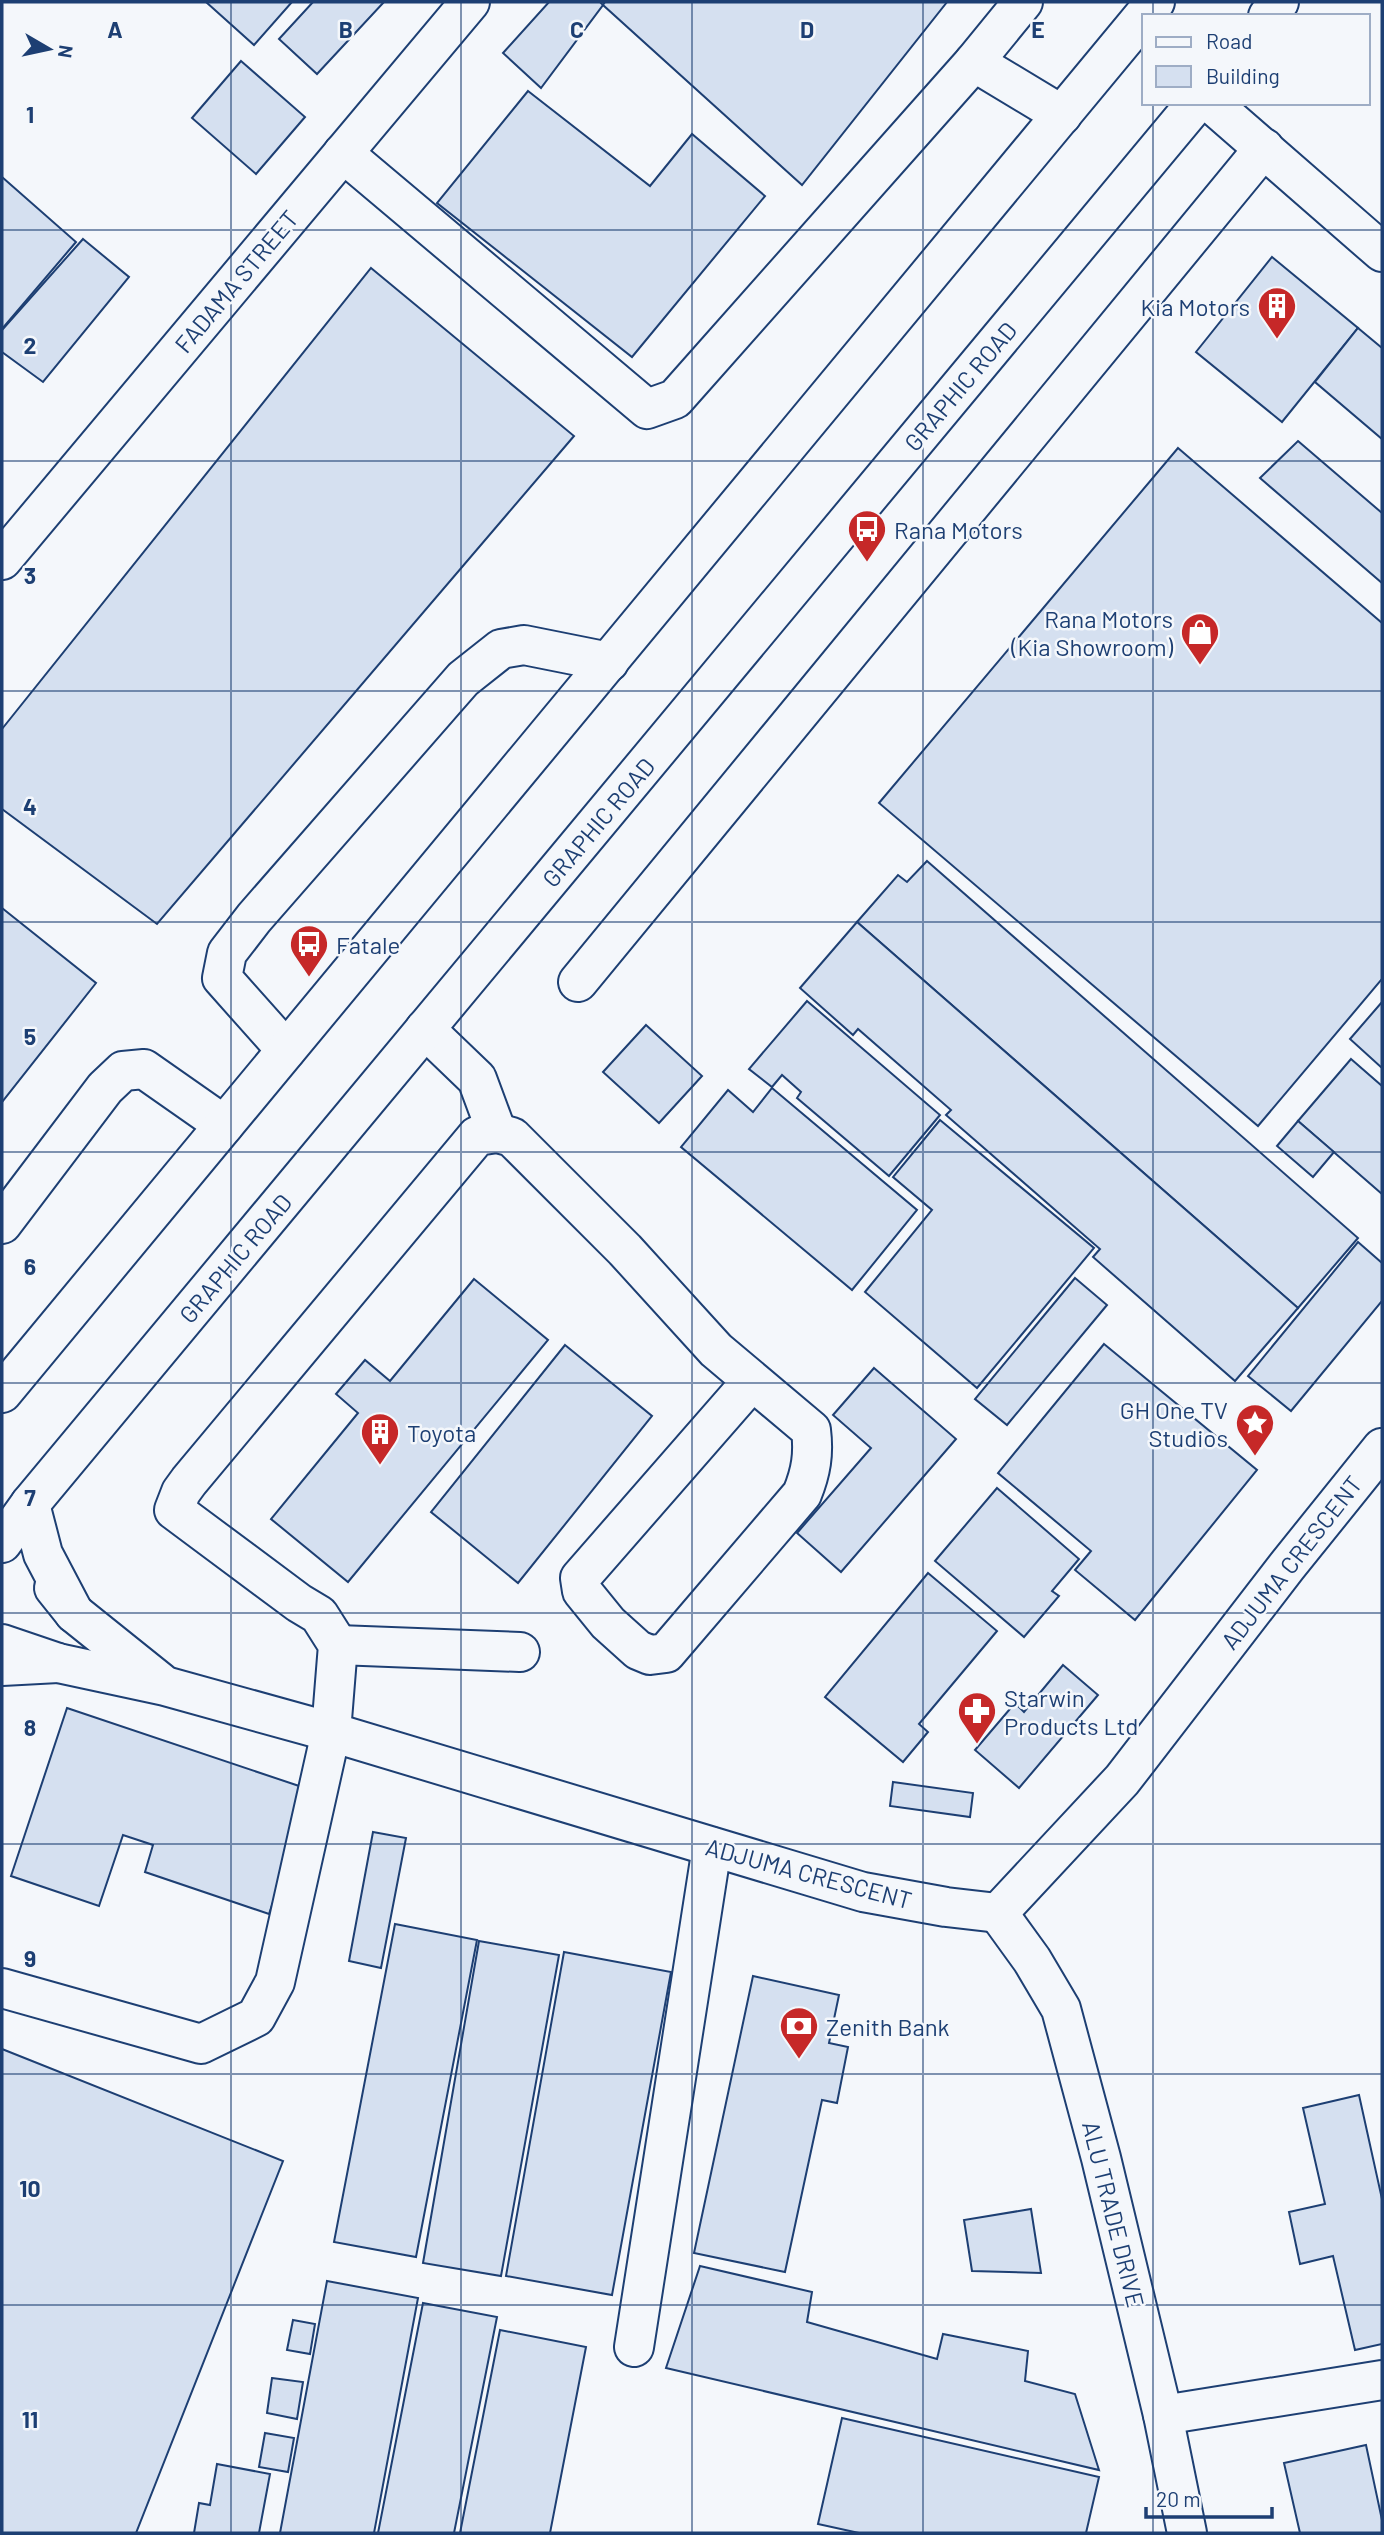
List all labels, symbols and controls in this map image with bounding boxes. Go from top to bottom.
north arrow [14,14,84,84]
legend [1142,14,1370,105]
text: A [107,15,123,43]
text: B [339,15,353,43]
text: C [570,15,584,43]
text: D [800,15,814,43]
text: E [1031,15,1045,43]
text: Road [1206,28,1252,53]
text: N [54,44,79,60]
text: Building [1206,63,1280,88]
text: 1 [26,100,34,128]
street label: FADAMA STREET [168,204,304,358]
building icon: Kia Motors [1256,285,1298,340]
place label: Kia Motors [1140,292,1250,321]
street label: GRAPHIC ROAD [898,316,1022,456]
text: 2 [24,331,36,359]
bus stop icon: Rana Motors [846,508,888,563]
place label: Rana Motors [894,515,1023,544]
text: 3 [24,561,36,589]
place label: Rana Motors (Kia Showroom) [1010,604,1174,661]
shop icon: Rana Motors (Kia Showroom) [1179,611,1221,666]
street label: GRAPHIC ROAD [536,752,660,892]
text: 4 [23,792,37,820]
bus stop icon: Fatale [288,923,330,978]
place label: Fatale [336,930,400,959]
text: 5 [24,1022,36,1050]
street label: GRAPHIC ROAD [173,1188,297,1328]
text: 6 [24,1252,36,1280]
place label: GH One TV Studios [1120,1395,1228,1452]
place icon: GH One TV Studios [1234,1402,1276,1457]
building icon: Toyota [359,1411,401,1466]
place label: Toyota [407,1418,476,1447]
street label: ADJUMA CRESCENT [1214,1470,1368,1654]
text: 7 [24,1483,36,1511]
place label: Starwin Products Ltd [1004,1683,1138,1740]
pharmacy icon: Starwin Products Ltd [956,1690,998,1745]
text: 8 [24,1713,36,1741]
street label: ADJUMA CRESCENT [703,1832,915,1914]
text: 9 [24,1944,36,1972]
bank icon: Zenith Bank [778,2005,820,2060]
place label: Zenith Bank [826,2012,950,2041]
street label: ALU TRADE DRIVE [1077,2118,1151,2310]
text: 10 [19,2174,41,2202]
text: 11 [22,2405,38,2433]
scale bar [1146,2476,1272,2520]
text: 20 m [1156,2486,1201,2511]

